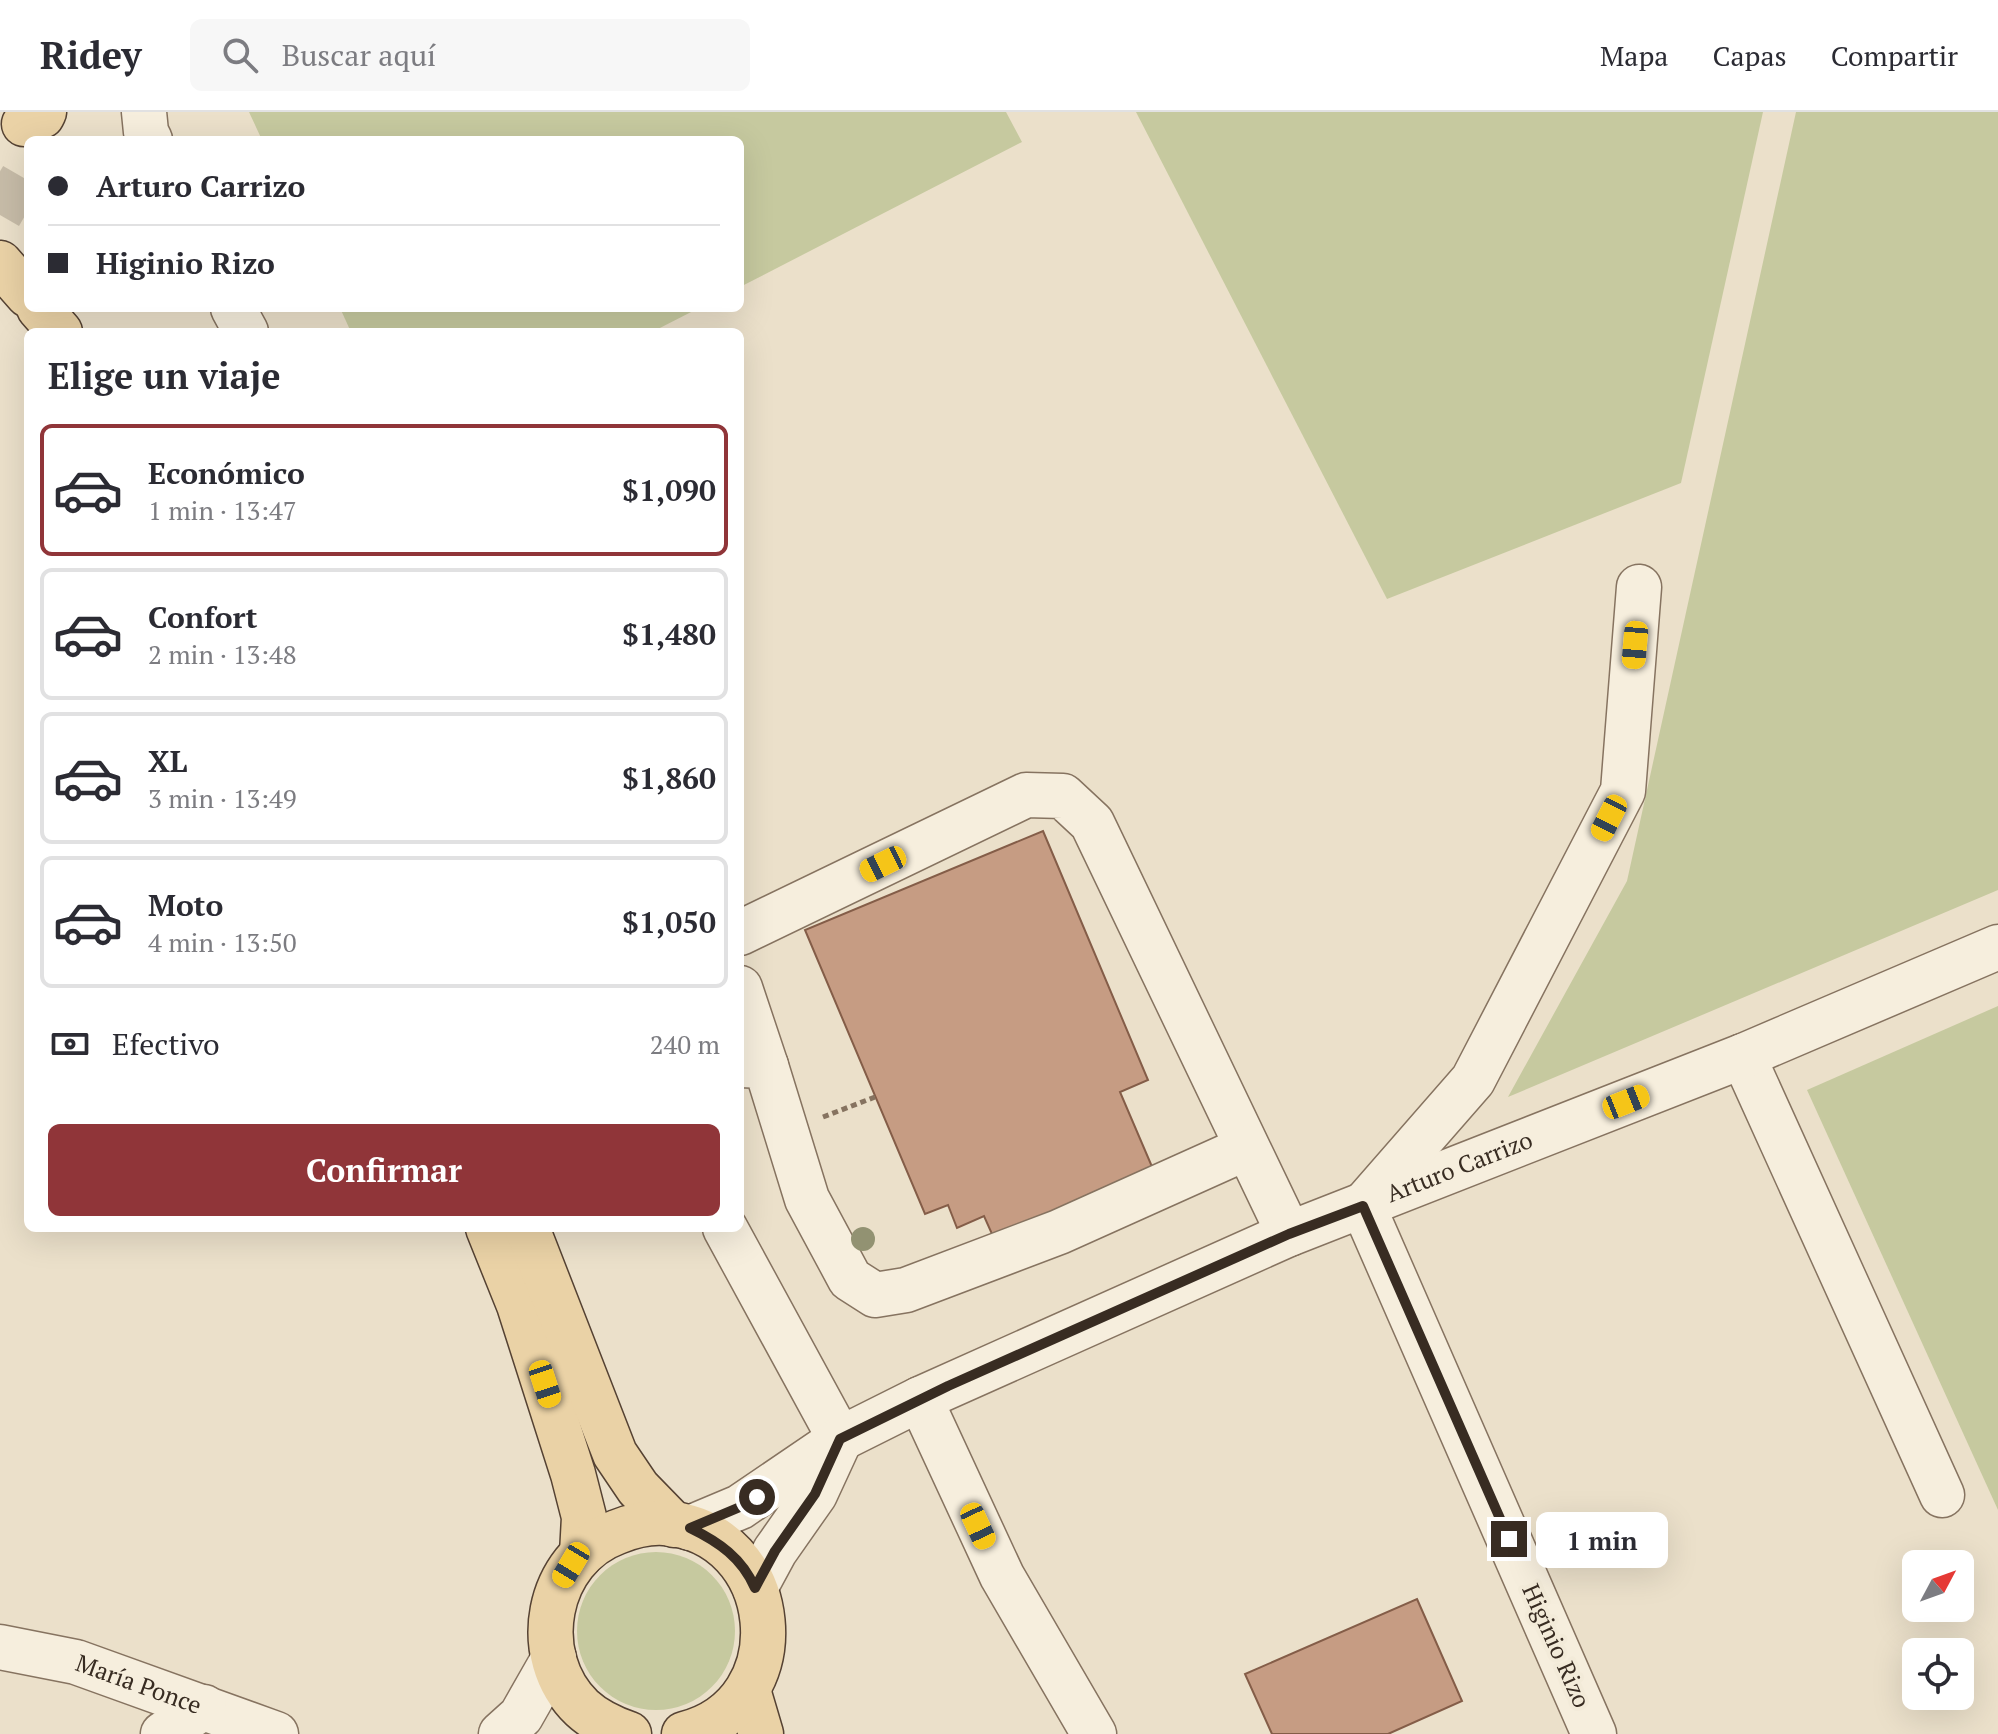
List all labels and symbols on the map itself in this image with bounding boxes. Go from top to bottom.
car [1621,620,1649,670]
car [1587,791,1631,845]
car [856,843,910,885]
car [1599,1082,1653,1122]
street label: Arturo Carrizo [1381,1123,1537,1209]
car [526,1357,564,1411]
route start [739,1479,775,1515]
car [957,1499,999,1553]
callout: 1 min [1537,1511,1669,1567]
route end [1491,1521,1527,1557]
car [548,1538,594,1592]
north arrow [1902,1550,1974,1622]
street label: Higinio Rizo [1515,1579,1598,1713]
street label: María Ponce [72,1646,206,1721]

